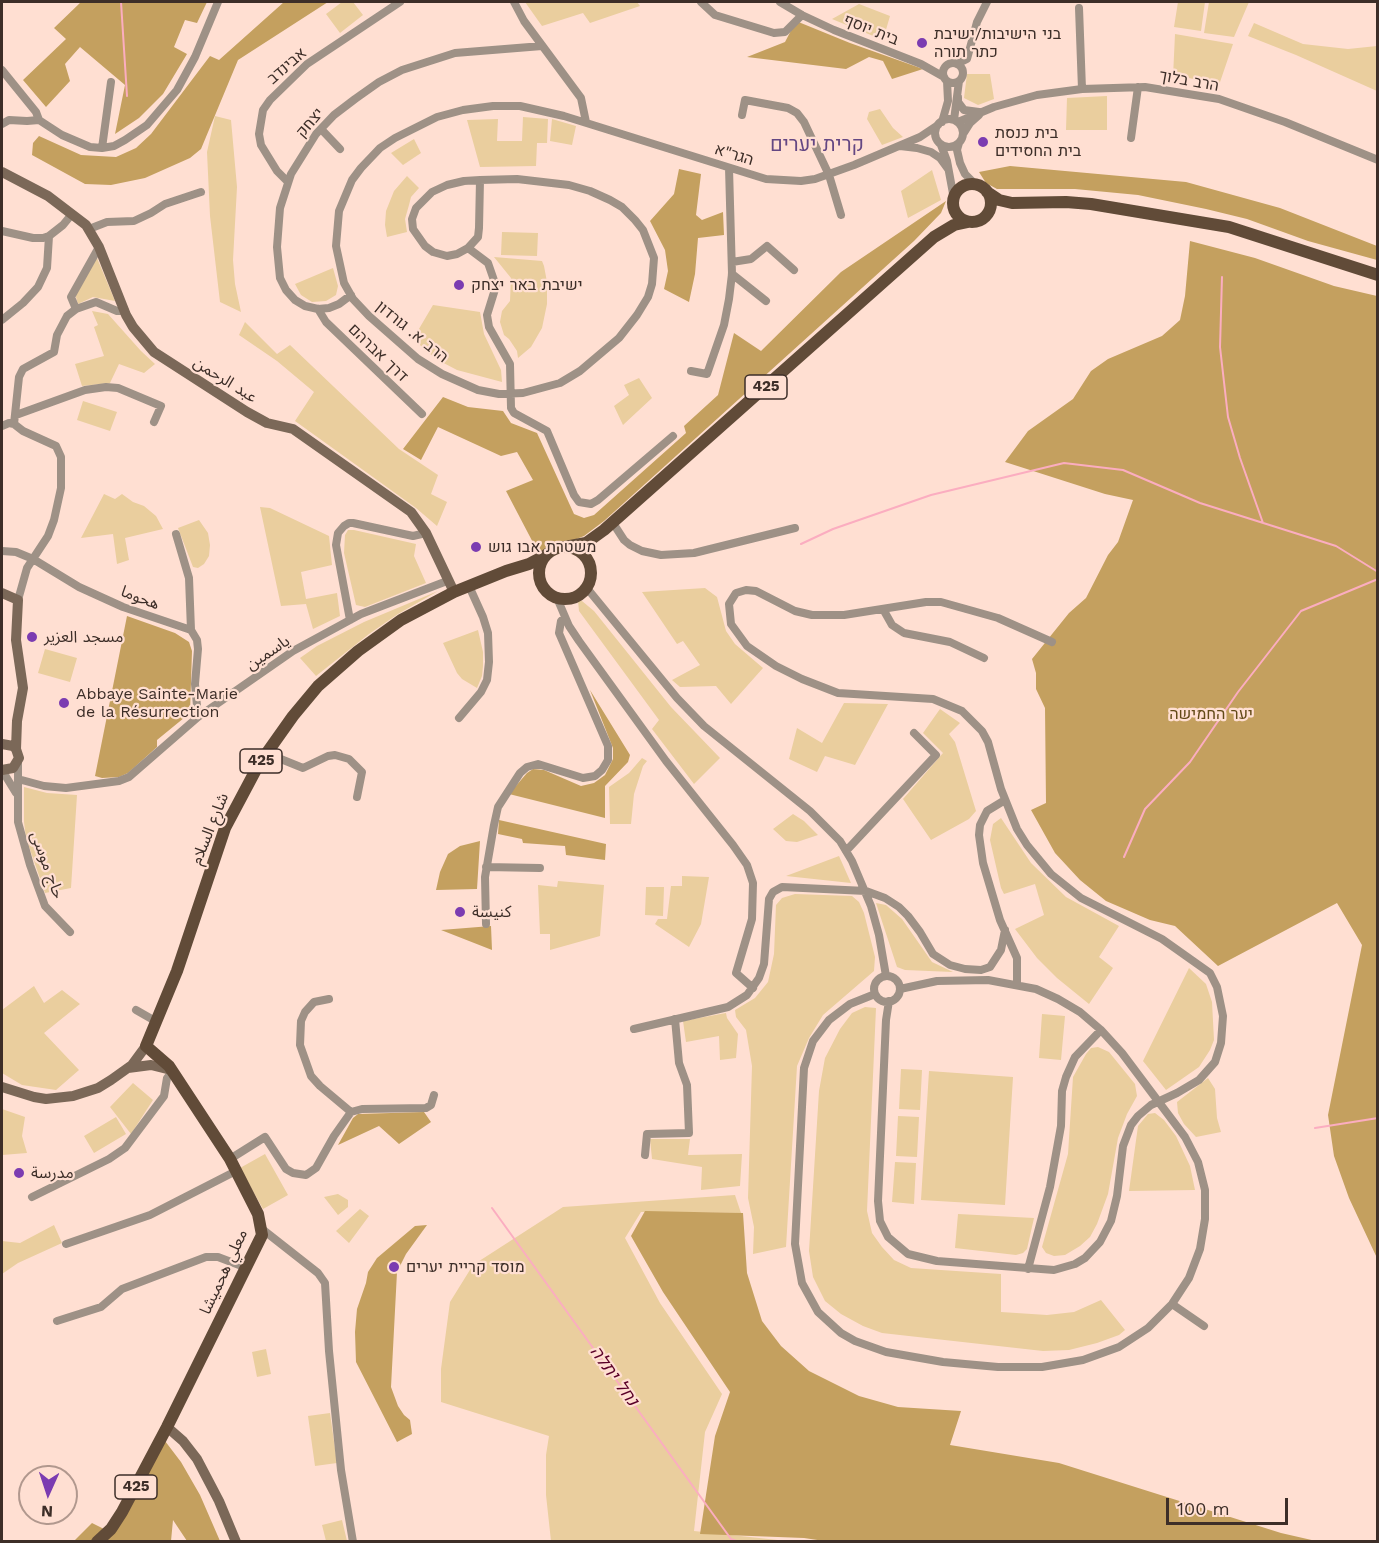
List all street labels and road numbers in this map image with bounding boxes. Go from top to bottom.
street label: בית יוסף [841,10,901,50]
street label: אבינדב [263,44,311,88]
street label: הרב בלוך [1158,66,1220,96]
street label: יצחק [292,104,328,142]
street label: הגר"א [712,140,756,170]
street label: הרב א. גורדון [372,297,452,367]
street label: דרך אברהם [344,320,412,386]
street label: عبد الرحمن [190,353,260,407]
road number: 425 [745,375,787,399]
street label: هحوما [118,582,162,614]
street label: ياسمين [242,631,294,675]
road number: 425 [240,749,282,773]
street label: شارع السلام [187,790,233,868]
street label: حاج موسى [26,829,68,901]
street label: معلي هحميشا [196,1226,252,1318]
road number: 425 [115,1475,157,1499]

